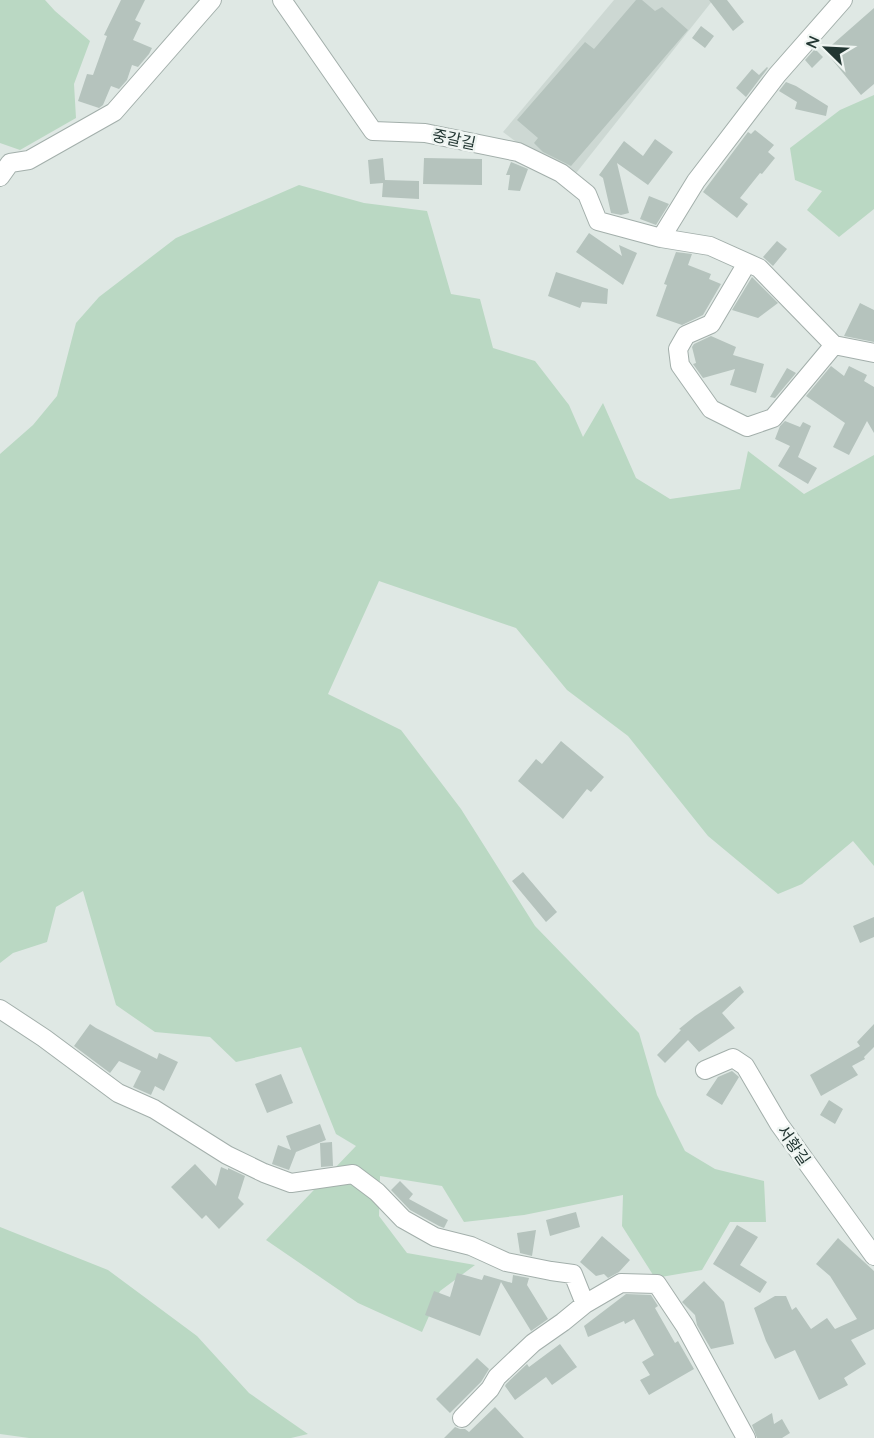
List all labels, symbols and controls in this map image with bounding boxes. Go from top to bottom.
north arrow [796,18,856,78]
text: N [801,32,824,51]
street label: 중갈길 [430,125,478,153]
street label: 서황길 [773,1121,815,1169]

